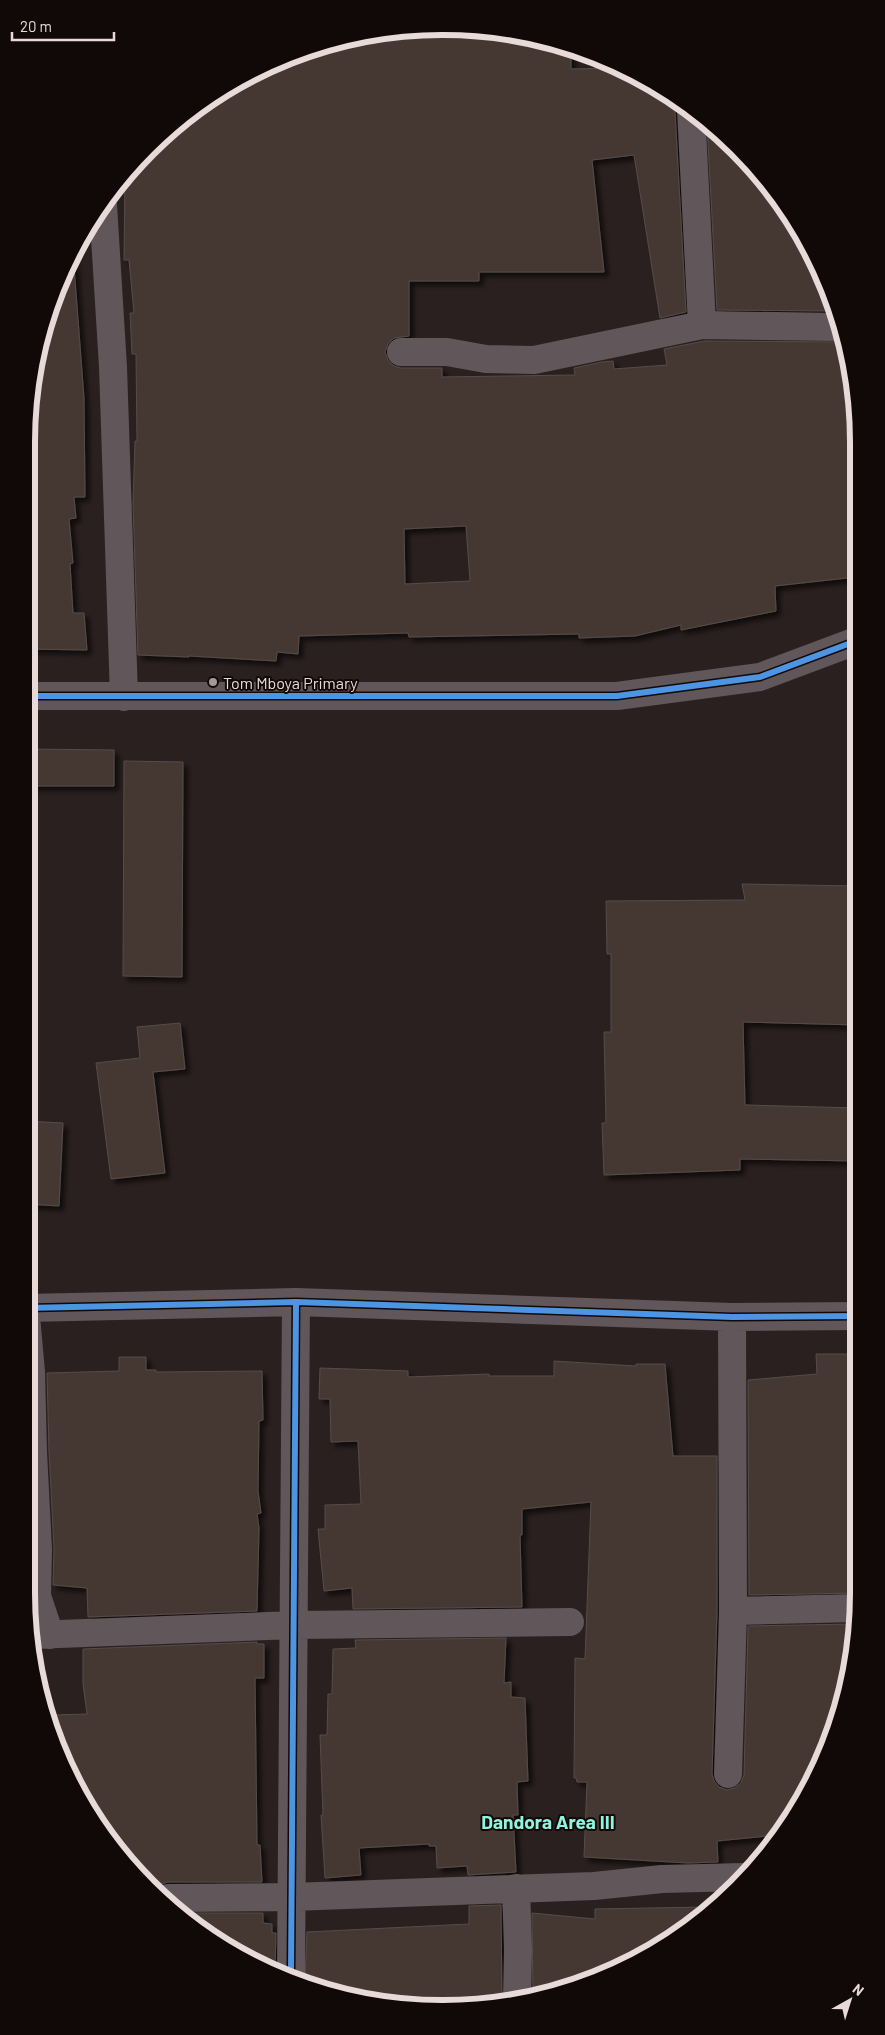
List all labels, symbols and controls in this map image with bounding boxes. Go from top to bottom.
scale bar [12,10,115,42]
text: 20 m [20,17,52,35]
place label: Tom Mboya Primary [223,673,358,692]
marker: Tom Mboya Primary [207,676,219,688]
district label: Dandora Area III [481,1810,615,1833]
north arrow [825,1975,875,2025]
text: N [850,1980,867,1999]

